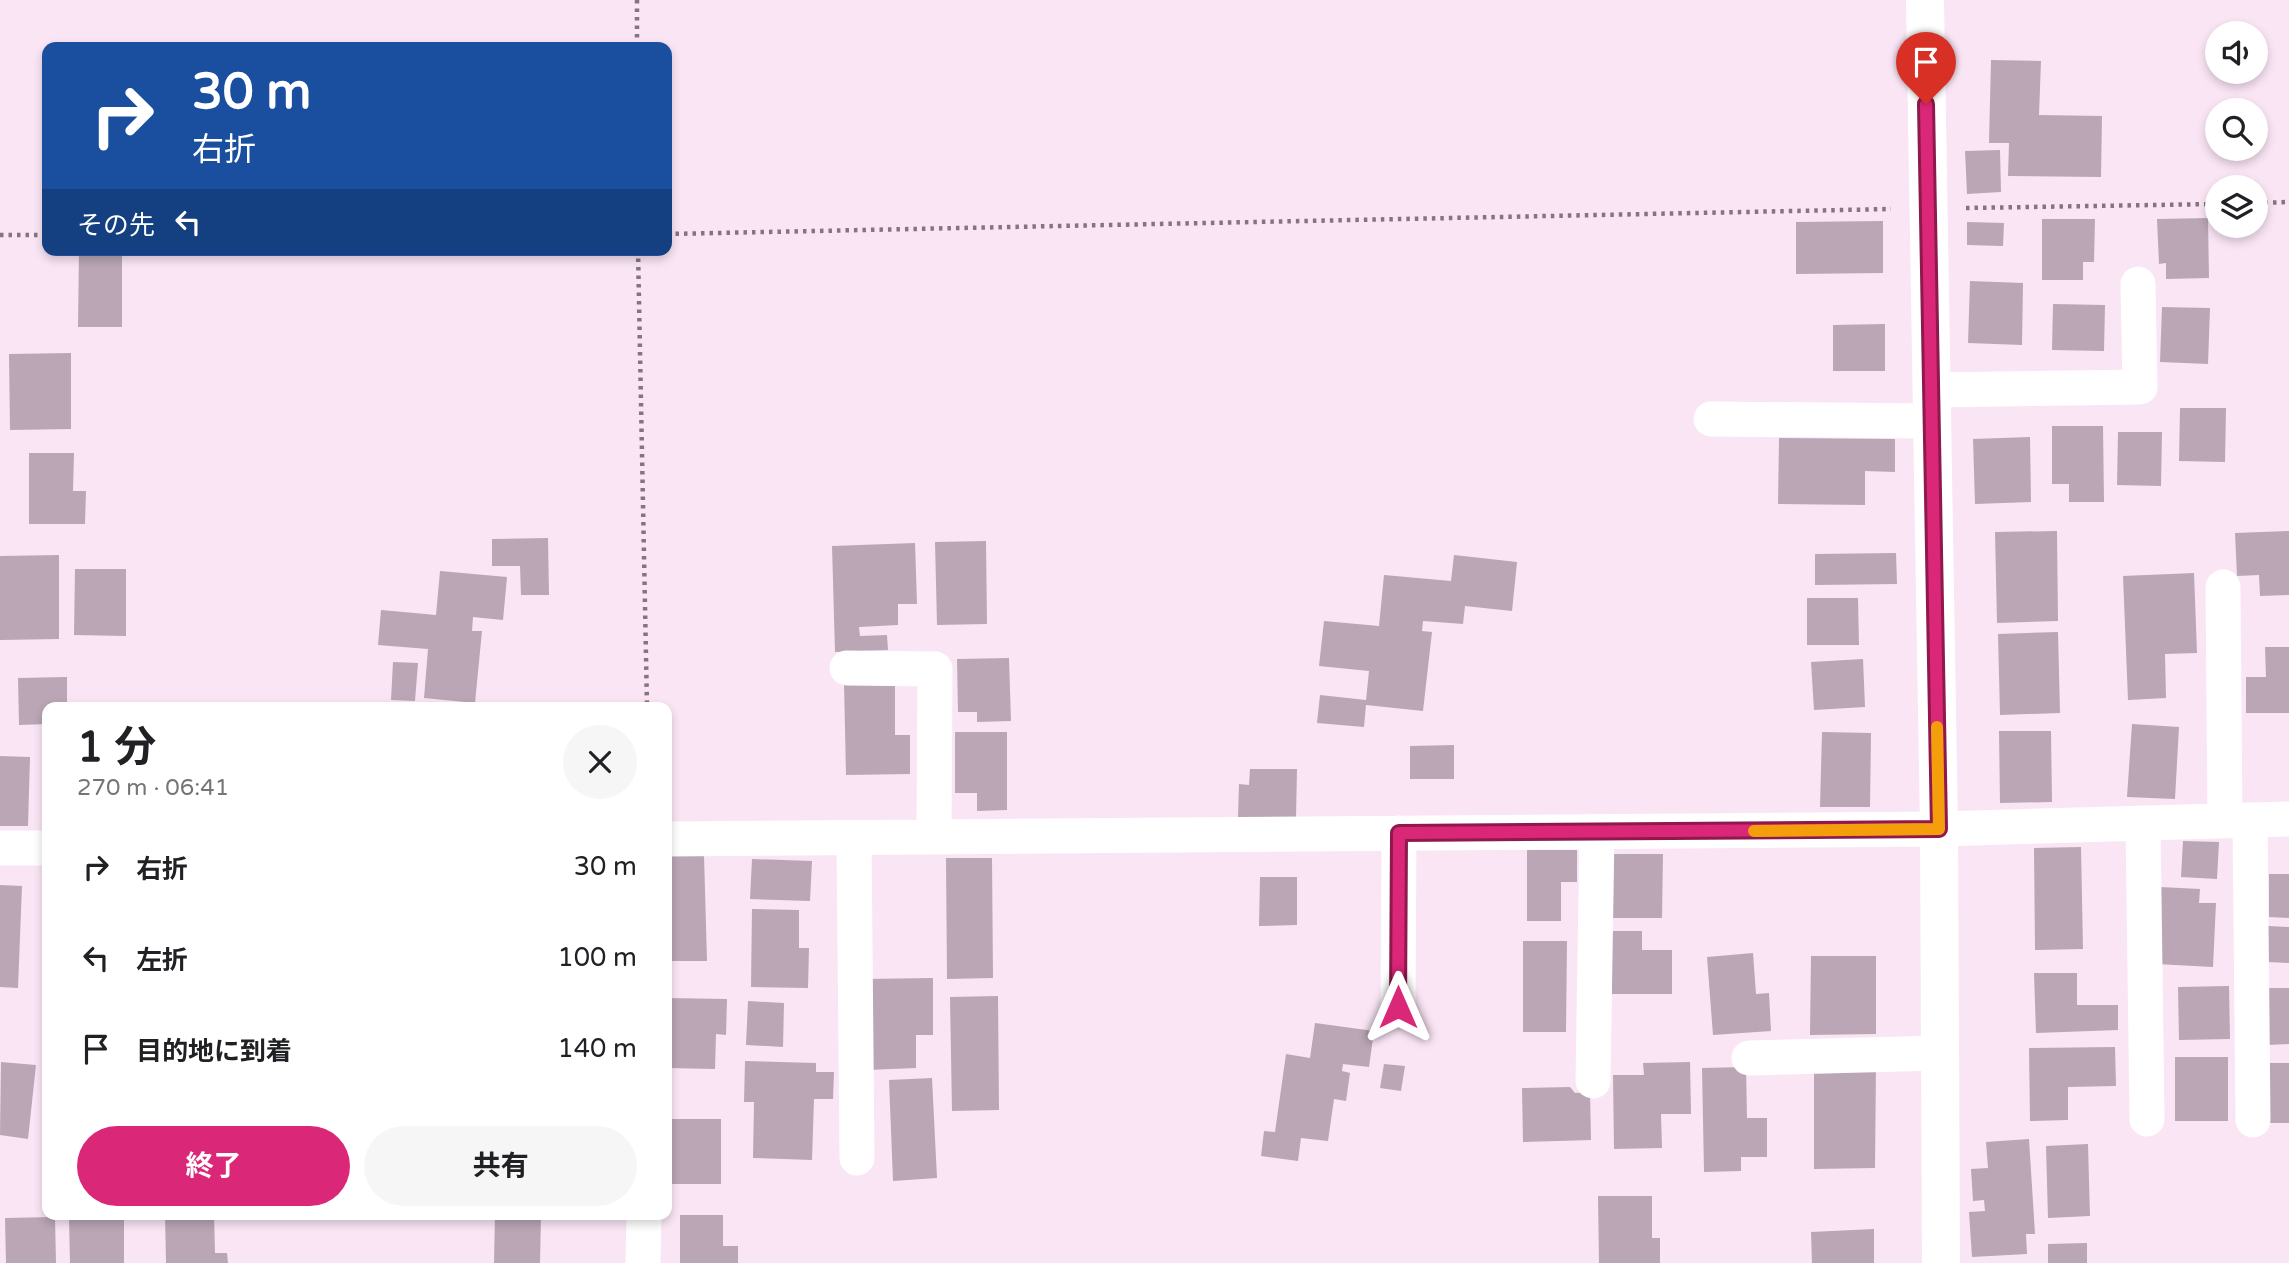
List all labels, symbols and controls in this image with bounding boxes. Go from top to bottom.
map controls [2205,21,2268,238]
button: sound [2205,21,2268,84]
pin [1896,32,1956,104]
icon: arrive [1907,43,1945,81]
text: 30 m [192,63,311,122]
icon: right [77,70,168,161]
button: search [2205,98,2268,161]
text: 右折 [192,131,256,169]
button: layers [2205,175,2268,238]
icon: left [169,203,207,241]
text: その先 [77,210,155,241]
text: 1 分 [77,722,156,773]
button: close [563,725,637,799]
text: 270 m · 06:41 [77,774,229,802]
icon: right [77,848,115,886]
text: 30 m [574,851,637,882]
text: 右折 [136,854,188,885]
icon: left [77,939,115,977]
text: 100 m [557,942,637,973]
text: 左折 [136,945,188,976]
position arrow [1361,970,1435,1044]
icon: arrive [77,1030,115,1068]
text: 140 m [557,1033,637,1064]
text: 目的地に到着 [136,1036,292,1067]
button: 終了 [77,1126,350,1206]
button: 共有 [364,1126,637,1206]

